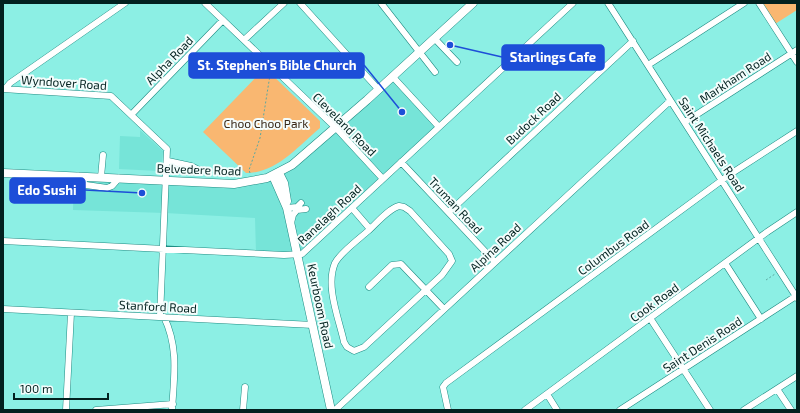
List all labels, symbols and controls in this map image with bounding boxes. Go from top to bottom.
street label: Alpha Road [142,33,196,87]
callout: Starlings Cafe [502,45,604,70]
text: Starlings Cafe [510,49,596,65]
street label: Markham Road [697,49,773,105]
callout: St. Stephen's Bible Church [189,53,364,78]
text: St. Stephen's Bible Church [197,57,357,73]
street label: Wyndover Road [21,72,107,92]
street label: Cleveland Road [310,89,380,159]
street label: Budock Road [503,89,563,147]
street label: Saint Michaels Road [676,94,748,194]
park label: Choo Choo Park [224,116,308,130]
street label: Belvedere Road [156,161,242,177]
street label: Truman Road [426,174,486,236]
callout: Edo Sushi [10,178,85,203]
street label: Ranelagh Road [294,181,364,247]
text: Edo Sushi [17,182,77,198]
street label: Columbus Road [575,216,651,278]
street label: Alpina Road [467,220,523,274]
street label: Keurboom Road [305,262,337,350]
street label: Cook Road [627,280,681,324]
street label: Stanford Road [119,297,197,315]
street label: Saint Denis Road [660,313,744,375]
scale bar [14,375,108,401]
text: 100 m [20,381,52,395]

